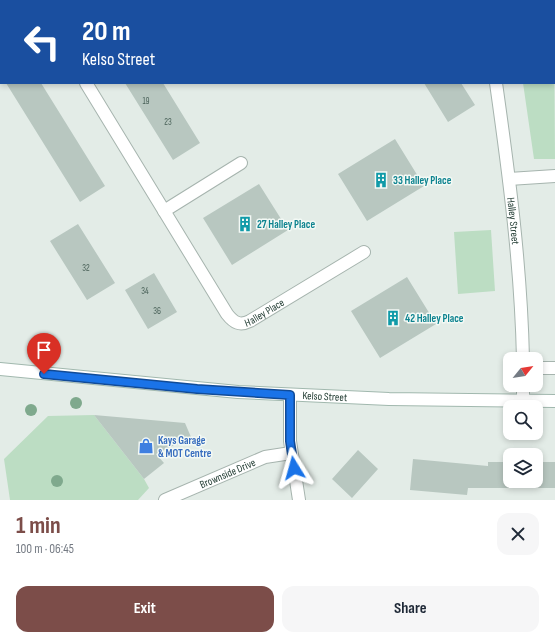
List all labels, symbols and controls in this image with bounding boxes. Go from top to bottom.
text: 20 m [82,15,131,48]
icon: left [16,16,68,68]
text: Kelso Street [82,49,155,70]
house number: 19 [142,96,150,107]
house number: 23 [164,117,172,128]
building icon: 33 Halley Place [372,171,390,189]
place label: 33 Halley Place [393,174,452,187]
street label: Halley Street [504,197,522,246]
building icon: 27 Halley Place [236,215,254,233]
place label: 27 Halley Place [257,218,315,231]
house number: 32 [82,263,90,274]
house number: 34 [141,286,149,297]
street label: Halley Place [243,296,287,330]
house number: 36 [153,306,161,317]
building icon: 42 Halley Place [384,309,402,327]
place label: 42 Halley Place [405,312,464,325]
pin [27,333,61,374]
icon: arrive [33,339,55,361]
north arrow [503,352,543,392]
map controls [503,352,543,488]
street label: Kelso Street [302,389,348,404]
button: search [503,400,543,440]
place label: Kays Garage & MOT Centre [158,434,212,460]
shop icon: Kays Garage & MOT Centre [137,437,155,455]
position arrow [273,447,315,489]
button: layers [503,448,543,488]
street label: Brownside Drive [198,456,257,491]
text: 1 min [16,511,61,540]
button: close [497,513,539,555]
text: 100 m · 06:45 [16,541,74,557]
button: Exit [16,586,274,632]
button: Share [282,586,539,632]

